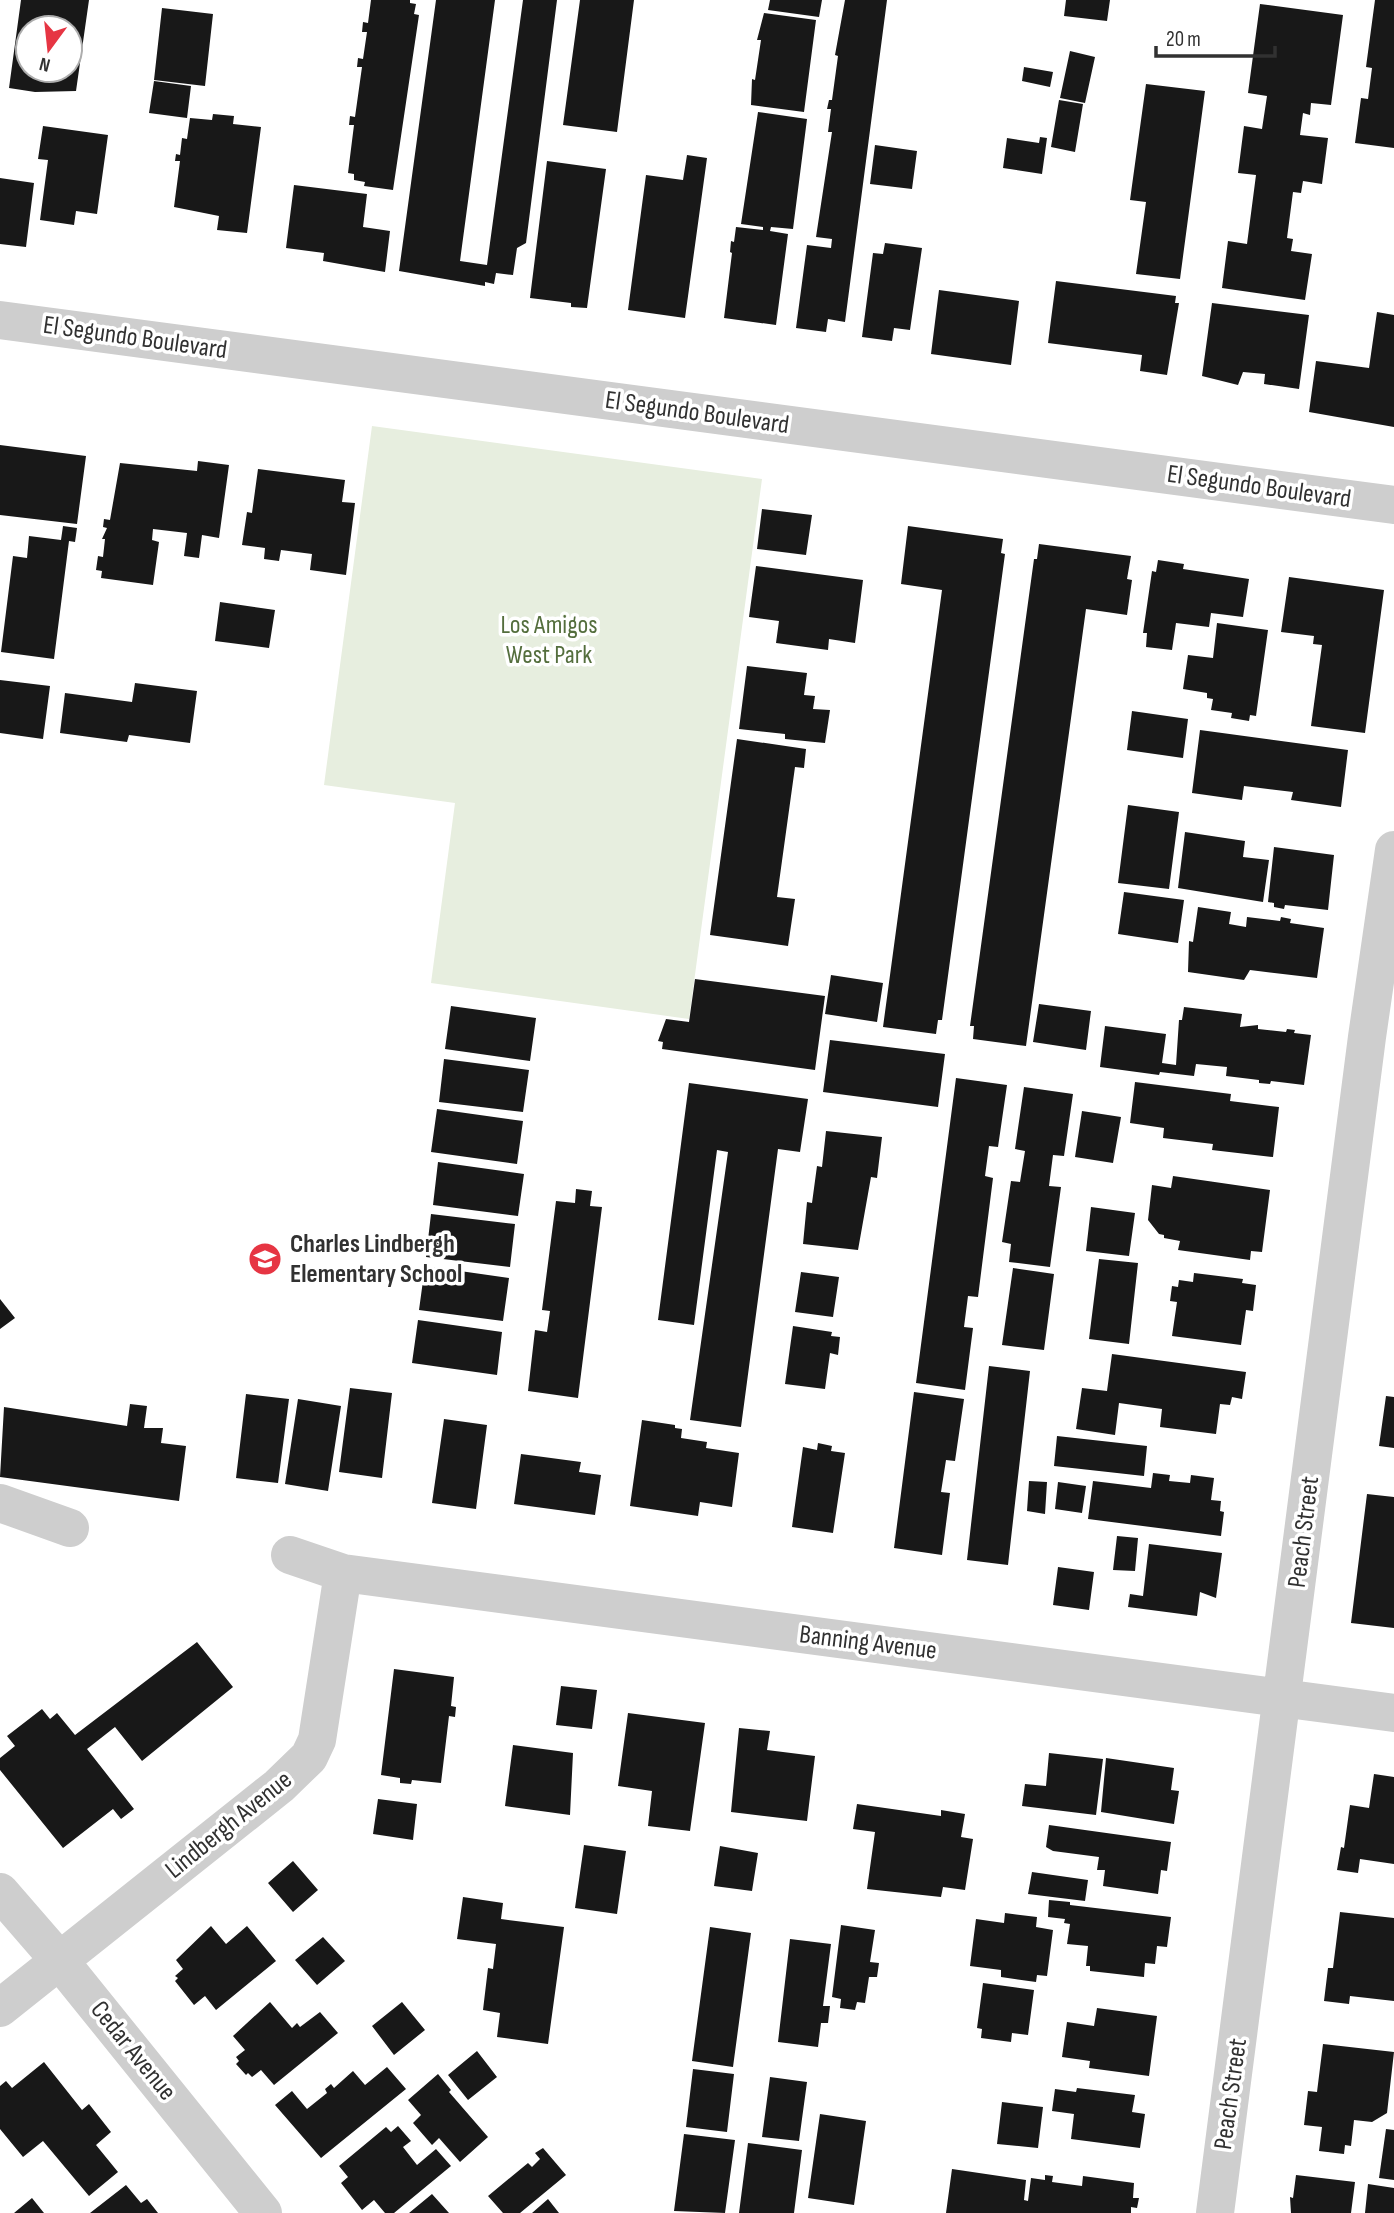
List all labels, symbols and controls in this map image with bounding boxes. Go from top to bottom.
north arrow [14,14,84,84]
scale bar [1156,14,1275,58]
text: 20 m [1166,27,1201,52]
text: N [37,52,53,76]
street label: El Segundo Boulevard [41,310,229,366]
street label: El Segundo Boulevard [603,385,791,441]
street label: El Segundo Boulevard [1165,459,1353,515]
park label: Los Amigos West Park [500,610,598,671]
place label: Charles Lindbergh Elementary School [290,1229,462,1290]
school or university icon: Charles Lindbergh Elementary School [246,1240,284,1278]
street label: Peach Street [1282,1474,1326,1589]
street label: Banning Avenue [798,1619,938,1667]
street label: Lindbergh Avenue [160,1765,298,1885]
street label: Cedar Avenue [84,1995,182,2107]
street label: Peach Street [1208,2036,1254,2152]

